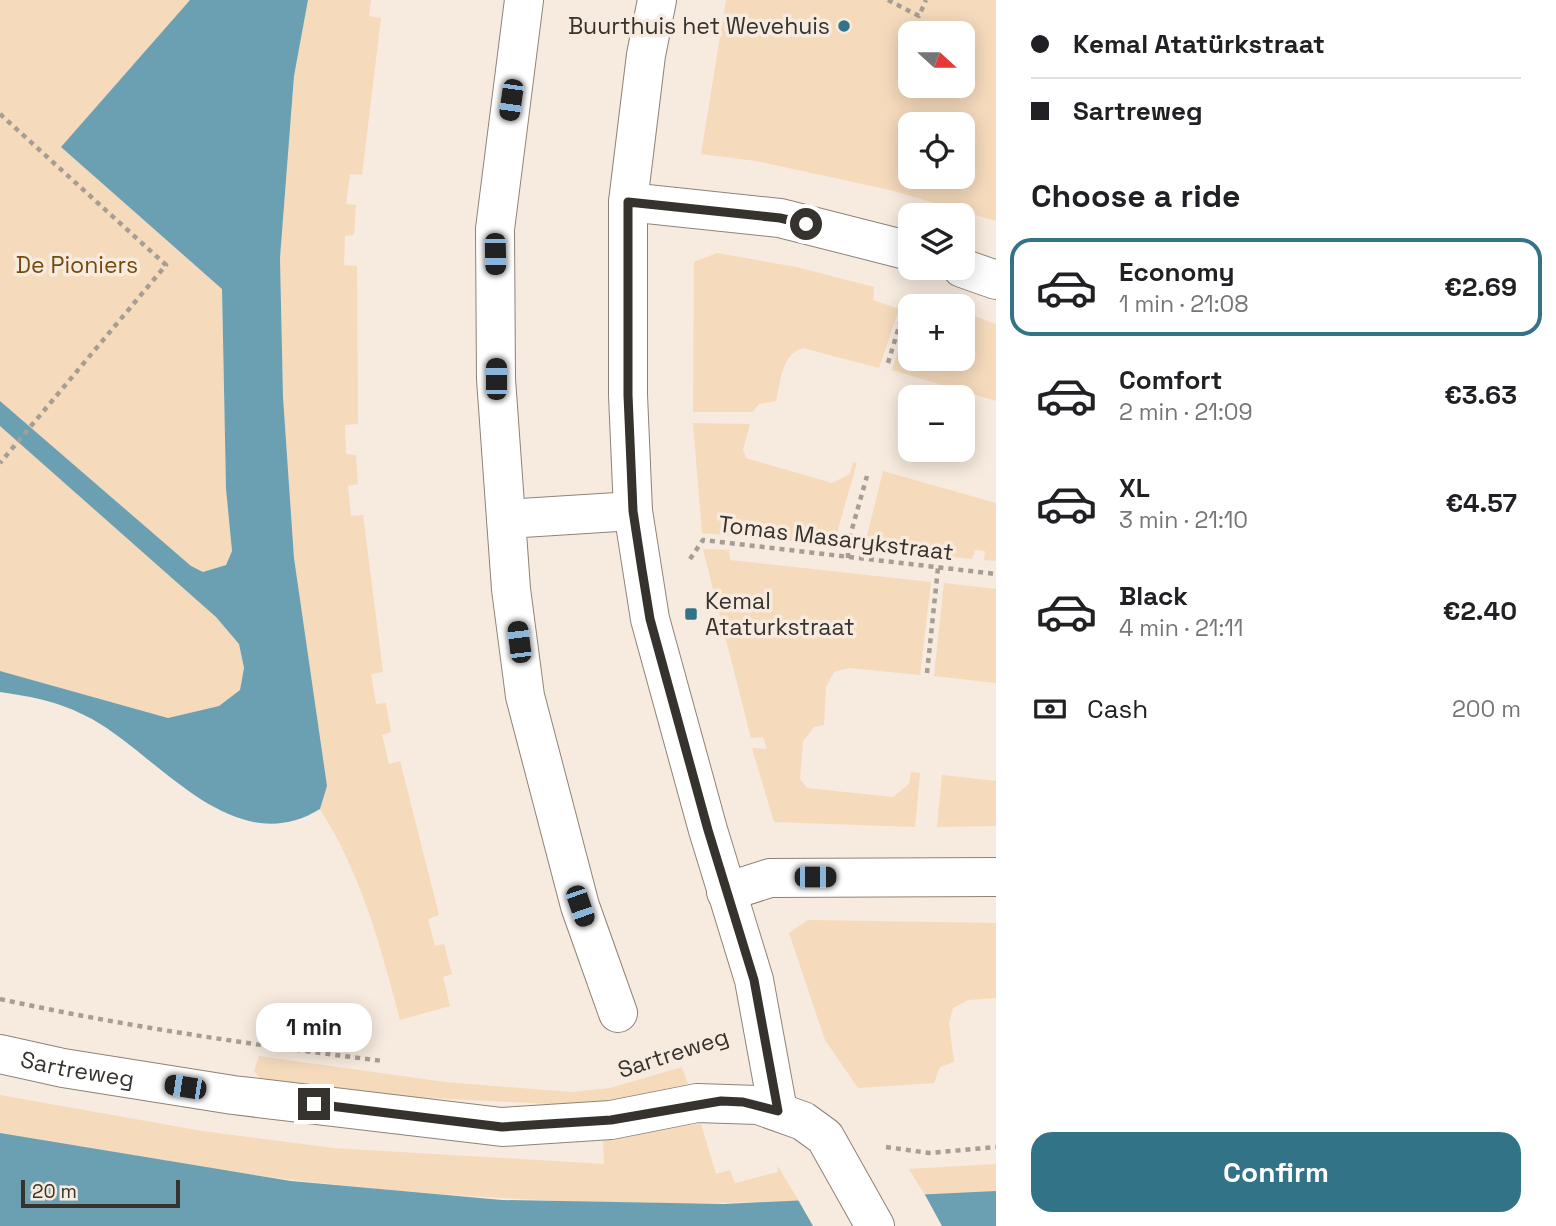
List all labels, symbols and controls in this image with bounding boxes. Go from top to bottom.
place label: Buurthuis het Wevehuis [568,11,830,41]
marker: Buurthuis het Wevehuis [836,18,852,34]
north arrow [898,21,975,98]
map controls [898,21,975,462]
text: Kemal Atatürkstraat [1073,27,1325,61]
car [498,78,525,122]
text: Sartreweg [1073,94,1203,128]
button: locate [898,112,975,189]
text: Choose a ride [1031,176,1241,216]
button: layers [898,203,975,280]
route start [790,208,822,240]
car [485,233,506,275]
park label: De Pioniers [16,250,138,280]
text: Economy [1119,255,1235,289]
icon: car [1035,256,1098,319]
text: €2.69 [1444,270,1517,304]
text: 1 min · 21:08 [1119,289,1249,319]
button: + [898,294,975,371]
car [486,358,507,400]
text: Comfort [1119,363,1222,397]
icon: car [1035,364,1098,427]
text: €3.63 [1444,378,1517,412]
button: − [898,385,975,462]
text: 2 min · 21:09 [1119,397,1253,427]
text: XL [1119,471,1150,505]
icon: car [1035,472,1098,535]
text: €4.57 [1445,486,1517,520]
text: 3 min · 21:10 [1119,505,1248,535]
street label: Tomas Masarykstraat [717,509,955,567]
text: Black [1119,579,1188,613]
icon: car [1035,580,1098,643]
place label: Kemal Ataturkstraat [705,586,855,642]
text: €2.40 [1443,594,1517,628]
marker: Kemal Ataturkstraat [683,606,699,622]
text: 4 min · 21:11 [1119,613,1243,643]
car [507,620,532,664]
icon: cash [1031,690,1069,728]
text: Cash [1087,692,1148,726]
text: 200 m [1452,694,1521,724]
car [795,867,837,888]
car [564,883,597,929]
callout: 1 min [256,1002,372,1052]
text: 1 min [286,1012,342,1042]
street label: Sartreweg [614,1021,732,1085]
street label: Sartreweg [18,1044,136,1094]
car [163,1073,208,1101]
route end [298,1088,330,1120]
button: Confirm [1031,1132,1521,1212]
scale bar [21,1177,180,1209]
text: 20 m [32,1179,77,1204]

